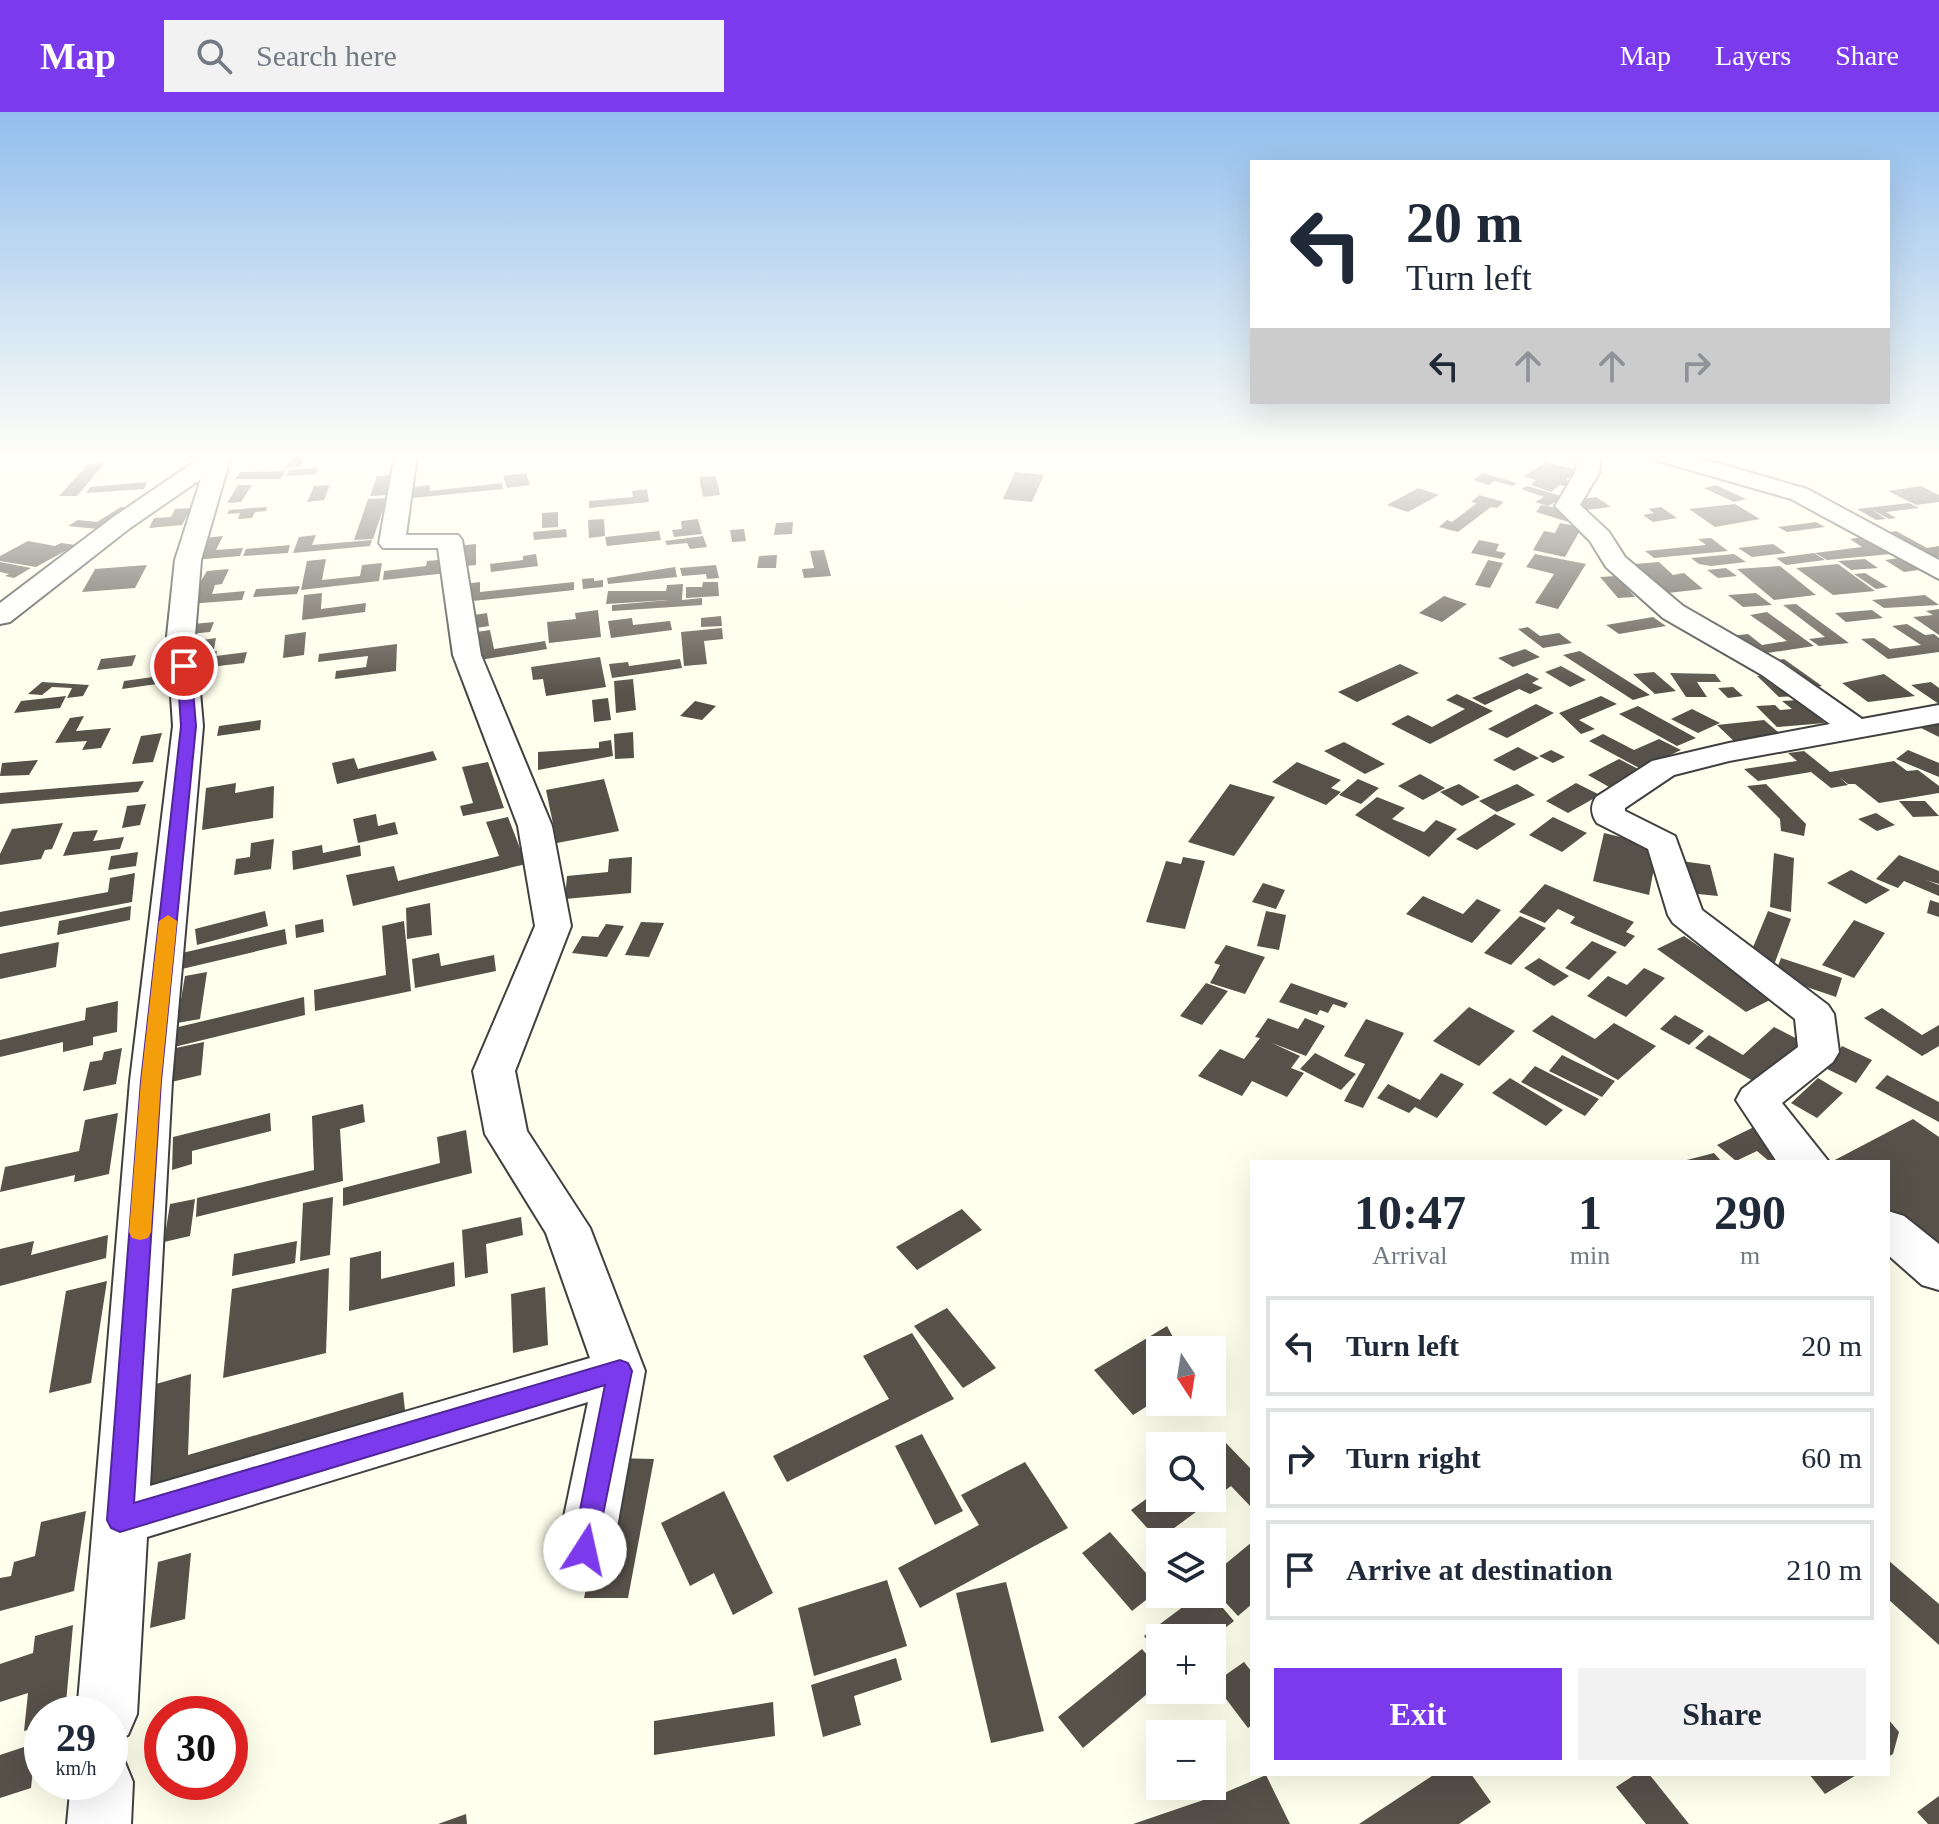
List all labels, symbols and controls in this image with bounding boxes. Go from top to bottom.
search box [164,20,724,92]
icon: search [192,34,236,78]
text: Map [40,35,116,77]
text: Search here [256,39,397,72]
text: Map [1620,40,1671,71]
text: Layers [1715,40,1791,71]
text: Share [1835,40,1899,71]
icon: left [1274,192,1378,296]
text: 20 m [1406,192,1523,254]
text: Turn left [1406,258,1532,298]
icon: left [1422,344,1466,388]
icon: ahead [1506,344,1550,388]
icon: ahead [1590,344,1634,388]
icon: right [1674,344,1718,388]
pin [150,632,218,700]
icon: arrive [162,644,206,688]
text: 10:47 [1354,1186,1466,1239]
text: 1 [1578,1186,1602,1239]
text: 290 [1714,1186,1786,1239]
text: Arrival [1372,1241,1447,1270]
text: min [1570,1241,1610,1270]
text: m [1740,1241,1760,1270]
icon: left [1278,1324,1322,1368]
text: Turn left [1346,1329,1459,1362]
text: 20 m [1801,1329,1862,1362]
north arrow [1146,1336,1226,1416]
map controls [1146,1336,1226,1800]
button: search [1146,1432,1226,1512]
icon: right [1278,1436,1322,1480]
text: Turn right [1346,1441,1481,1474]
text: 60 m [1801,1441,1862,1474]
position arrow [543,1508,627,1592]
button: layers [1146,1528,1226,1608]
icon: arrive [1278,1548,1322,1592]
text: Arrive at destination [1346,1553,1613,1586]
text: 210 m [1786,1553,1862,1586]
button: + [1146,1624,1226,1704]
button: Exit [1274,1668,1562,1760]
button: Share [1578,1668,1866,1760]
speed limit sign: 30 [144,1696,248,1800]
text: 29 [56,1715,96,1760]
button: − [1146,1720,1226,1800]
text: km/h [55,1757,97,1779]

